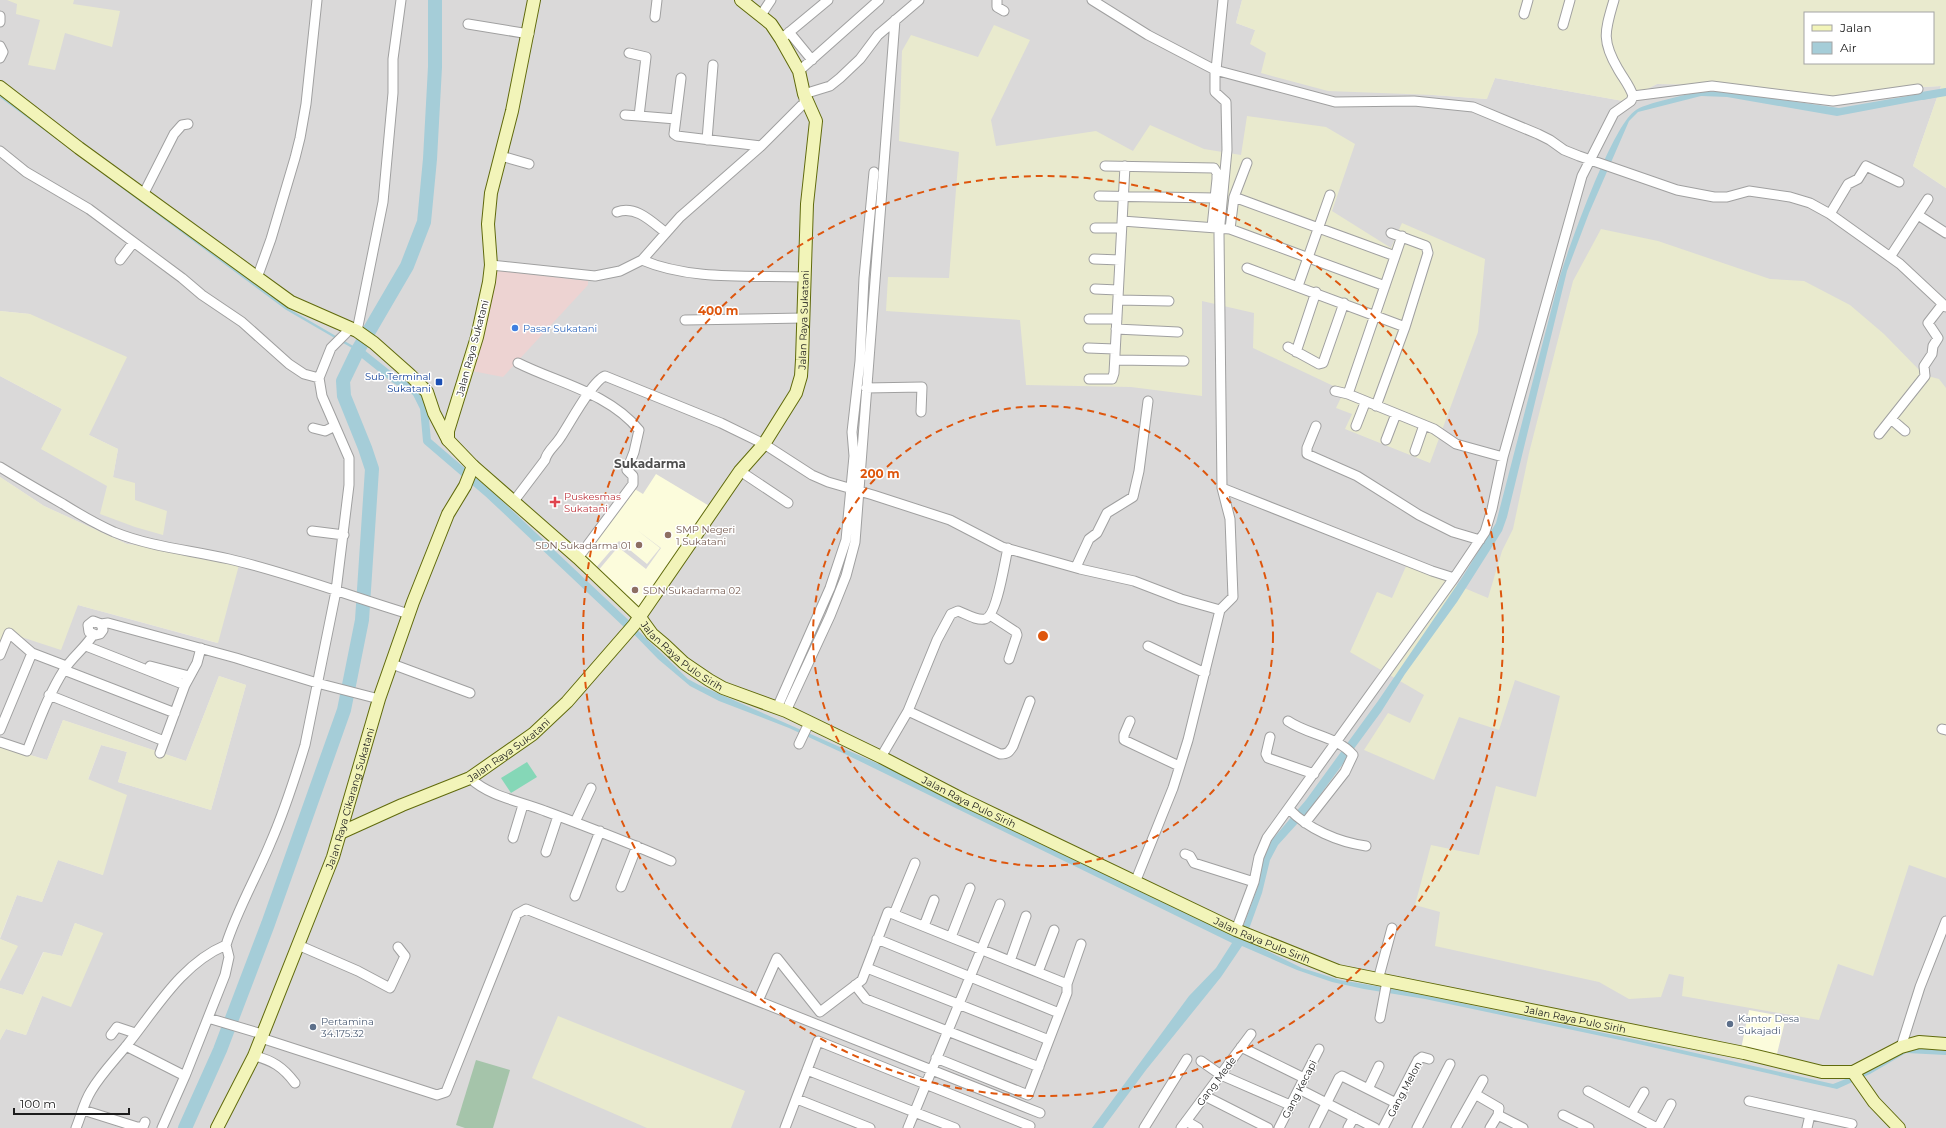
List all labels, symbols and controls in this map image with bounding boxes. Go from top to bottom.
legend [1804,12,1934,64]
text: Jalan [1839,20,1872,35]
text: Air [1840,40,1857,55]
street label: Jalan Raya Sukatani [795,270,812,371]
street label: Jalan Raya Sukatani [453,298,492,399]
text: 400 m [698,303,738,318]
place label: Pasar Sukatani [523,322,597,335]
marker: Pasar Sukatani [510,323,520,333]
place label: Sub Terminal Sukatani [365,370,431,395]
marker: Sub Terminal Sukatani [434,377,444,387]
district label: Sukadarma [614,456,686,471]
text: 200 m [860,466,900,481]
place label: Puskesmas Sukatani [564,490,621,515]
marker: Puskesmas Sukatani [549,496,561,508]
place label: SMP Negeri 1 Sukatani [676,523,735,548]
marker: SMP Negeri 1 Sukatani [663,530,673,540]
place label: SDN Sukadarma 01 [535,539,631,552]
marker: SDN Sukadarma 01 [634,540,644,550]
place label: SDN Sukadarma 02 [643,584,741,597]
marker: SDN Sukadarma 02 [630,585,640,595]
street label: Jalan Raya Pulo Sirih [637,618,725,694]
centre of rings [1036,629,1050,643]
street label: Jalan Raya Sukatani [464,715,553,785]
street label: Jalan Raya Cikarang Sukatani [322,726,377,872]
street label: Jalan Raya Pulo Sirih [919,773,1018,831]
street label: Jalan Raya Pulo Sirih [1211,914,1312,966]
street label: Jalan Raya Pulo Sirih [1522,1003,1627,1036]
place label: Kantor Desa Sukajadi [1738,1012,1799,1037]
place label: Pertamina 34.175.32 [321,1015,374,1040]
marker: Kantor Desa Sukajadi [1725,1019,1735,1029]
marker: Pertamina 34.175.32 [308,1022,318,1032]
street label: Gang Mede [1194,1054,1239,1108]
street label: Gang Kecapi [1279,1058,1320,1121]
street label: Gang Melon [1384,1059,1425,1119]
scale bar [14,1090,129,1116]
text: 100 m [20,1096,56,1111]

